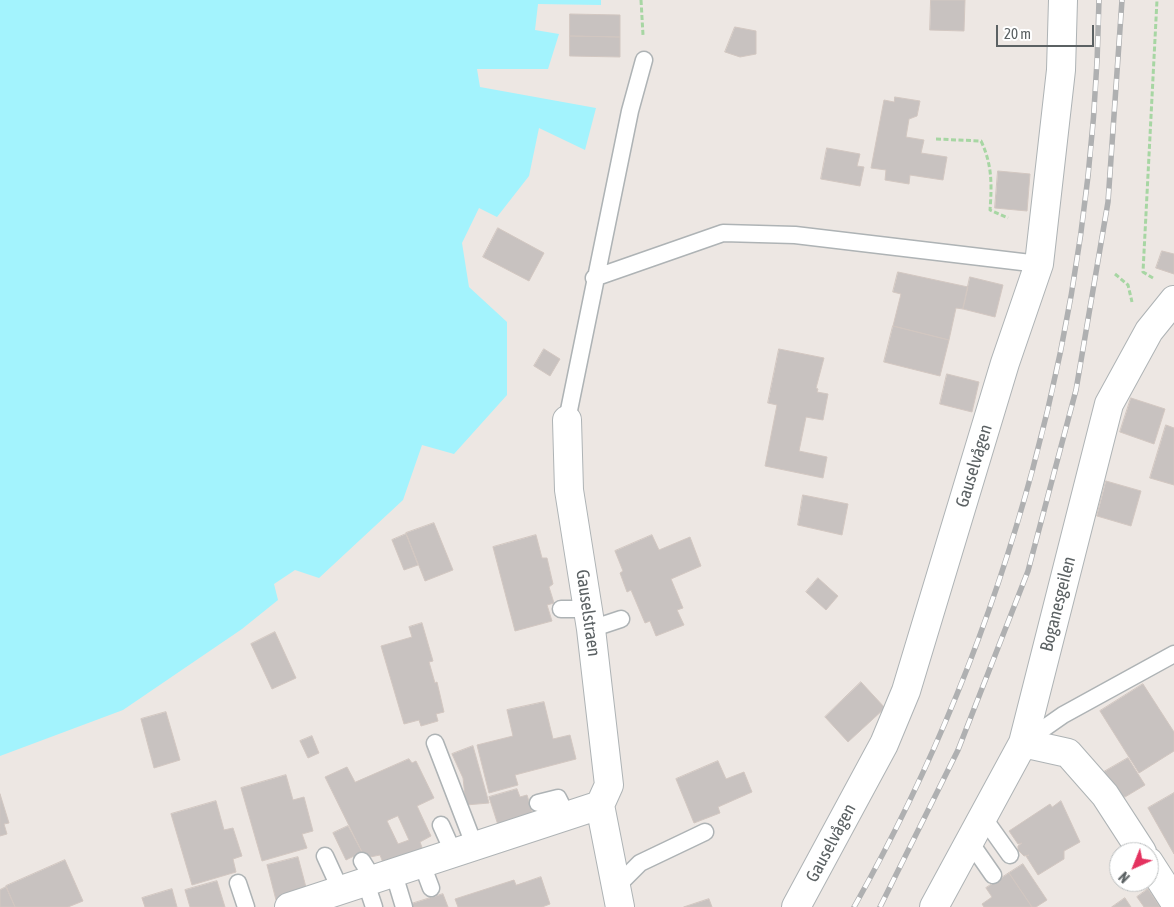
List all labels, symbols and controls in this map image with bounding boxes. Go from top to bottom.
scale bar [999,15,1096,47]
text: 20 m [1004,25,1031,42]
street label: Gauselvågen [951,422,997,510]
street label: Boganesgeilen [1036,554,1080,654]
street label: Gauselstraen [571,568,605,658]
street label: Gauselvågen [801,800,861,886]
north arrow [1109,842,1159,892]
text: N [1116,868,1133,886]

